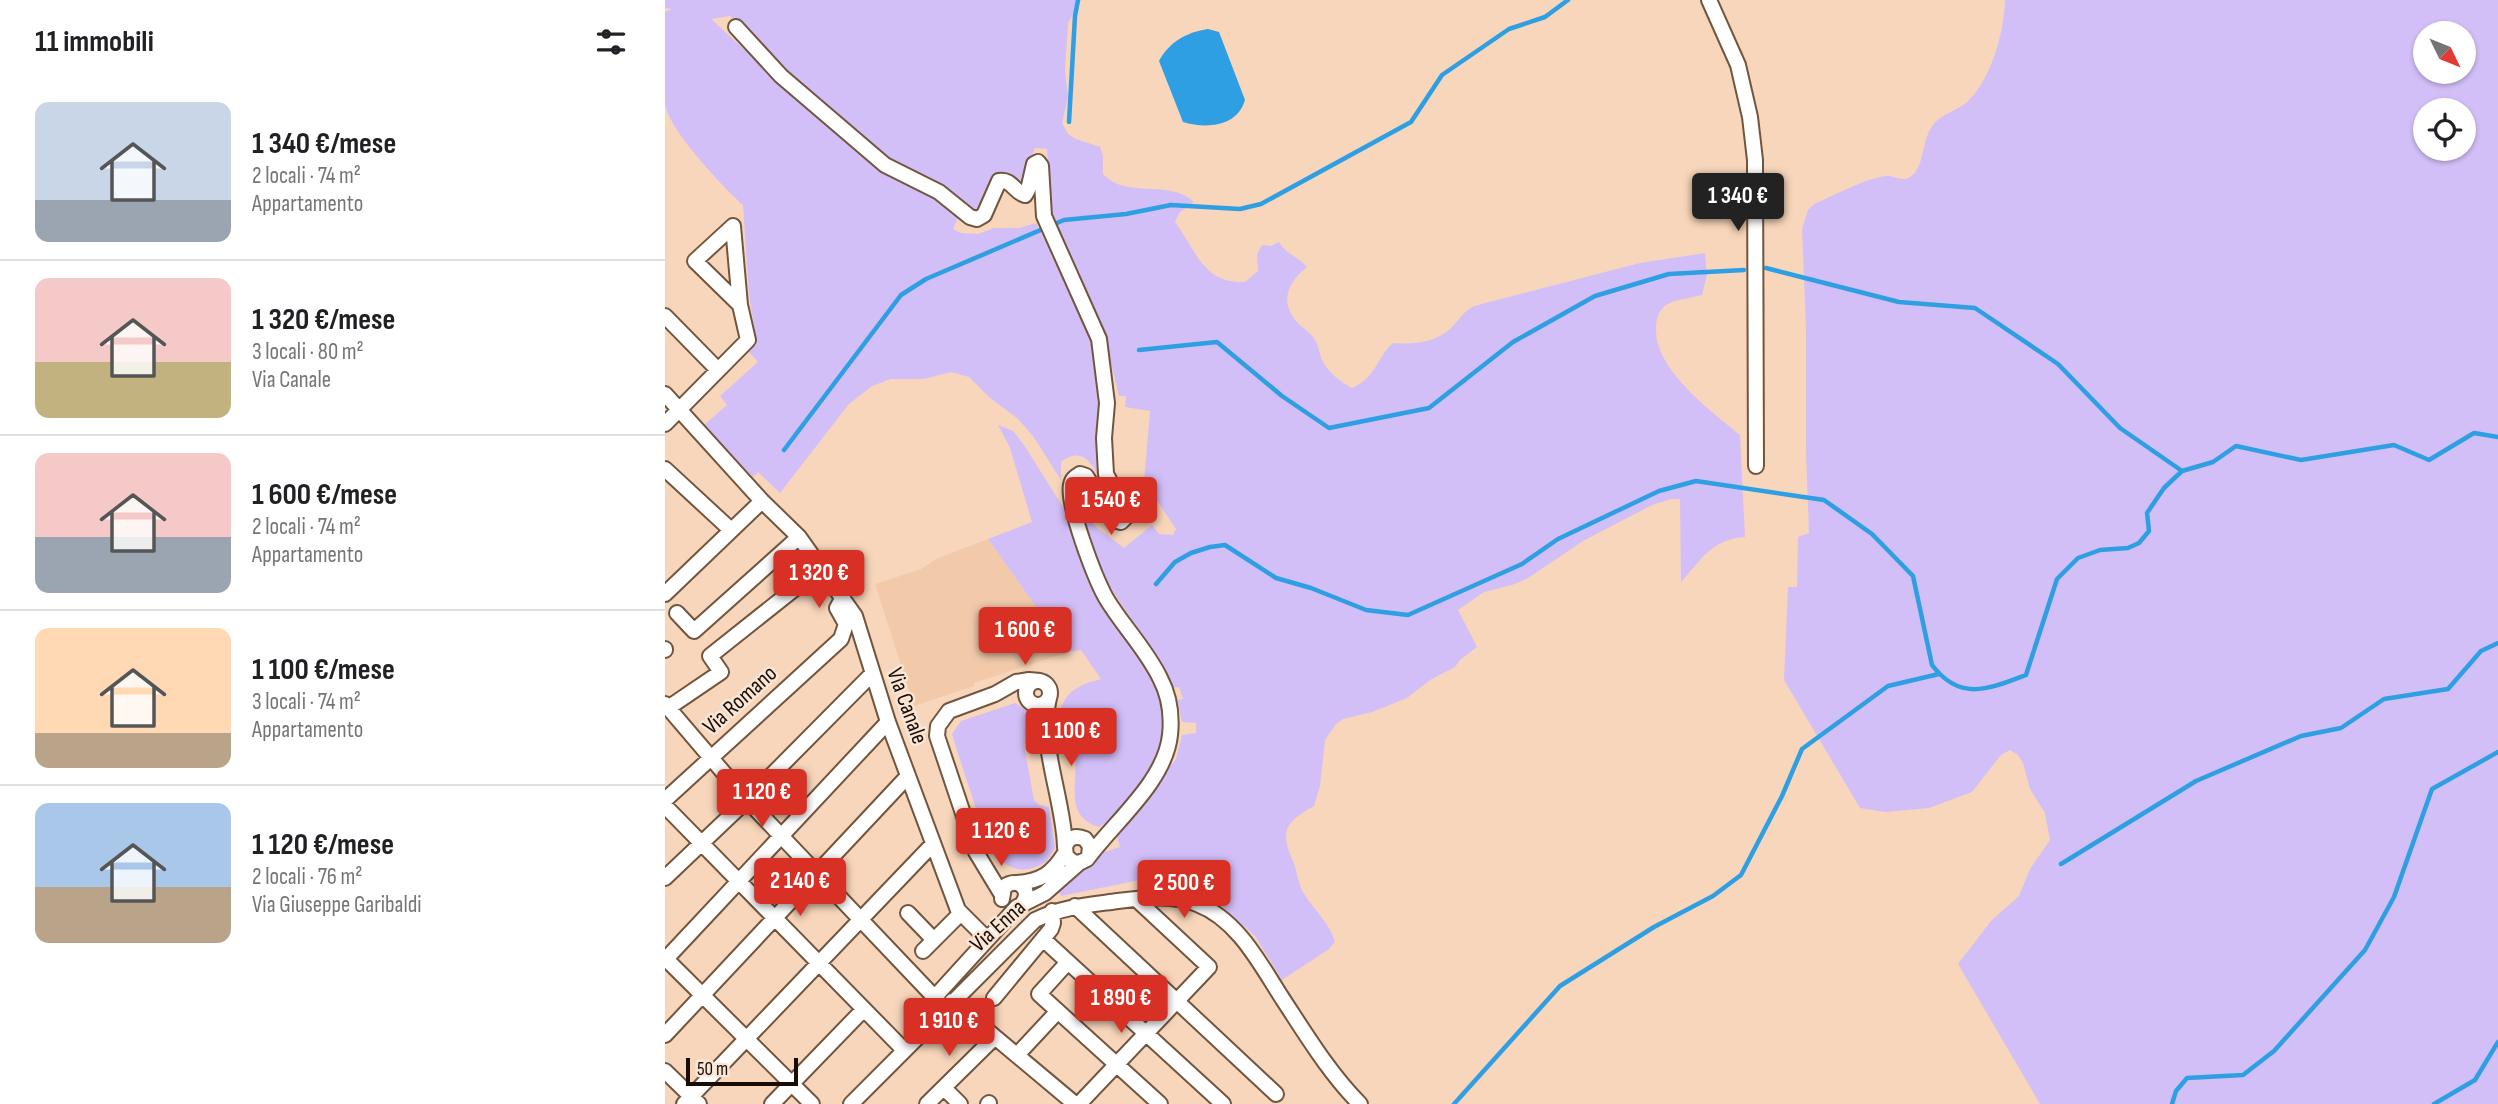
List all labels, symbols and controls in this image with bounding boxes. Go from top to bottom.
north arrow [2413,21,2476,84]
map controls [2413,21,2476,161]
icon: filters [592,23,630,61]
text: 11 immobili [35,24,154,60]
button: locate [2413,98,2476,161]
text: 1 340 €/mese [252,126,396,162]
icon: home [91,130,175,214]
text: 2 locali · 74 m² [252,162,361,190]
pin: 1 340 € [1673,174,1803,233]
text: 1 340 € [1708,182,1768,210]
text: Appartamento [252,190,363,218]
text: 1 320 €/mese [252,302,395,338]
icon: home [91,306,175,390]
text: 3 locali · 80 m² [252,338,364,366]
text: Via Canale [252,366,331,394]
text: 1 600 €/mese [252,477,397,513]
pin: 1 540 € [1046,477,1176,537]
icon: home [91,481,175,565]
text: 1 540 € [1081,486,1141,514]
text: 2 locali · 74 m² [252,513,361,541]
text: Appartamento [252,541,363,569]
pin: 1 320 € [754,550,884,610]
text: 1 320 € [789,559,849,587]
pin: 1 600 € [960,608,1090,667]
text: 1 600 € [995,616,1055,644]
text: 1 100 €/mese [252,652,395,688]
icon: home [91,656,175,740]
street label: Via Romano [697,659,783,741]
street label: Via Canale [880,664,934,748]
text: 3 locali · 74 m² [252,688,361,716]
pin: 1 100 € [1006,708,1136,768]
text: Appartamento [252,716,363,744]
text: 1 100 € [1042,717,1100,745]
pin: 1 120 € [697,770,827,829]
text: 1 120 € [733,778,791,806]
pin: 1 120 € [936,808,1066,868]
text: 1 120 € [972,817,1030,845]
text: 1 120 €/mese [252,827,394,863]
icon: home [91,831,175,915]
pin: 2 140 € [735,858,865,918]
pin: 2 500 € [1119,860,1249,920]
text: 2 locali · 76 m² [252,863,362,891]
text: 2 140 € [770,867,830,895]
text: 2 500 € [1154,869,1215,897]
text: Via Giuseppe Garibaldi [252,891,422,919]
street label: Via Enna [964,894,1032,958]
pin: 1 890 € [1056,976,1186,1035]
text: 1 890 € [1091,984,1151,1012]
pin: 1 910 € [884,998,1014,1058]
text: 1 910 € [920,1007,978,1035]
scale bar [686,1055,798,1087]
text: 50 m [697,1058,728,1081]

